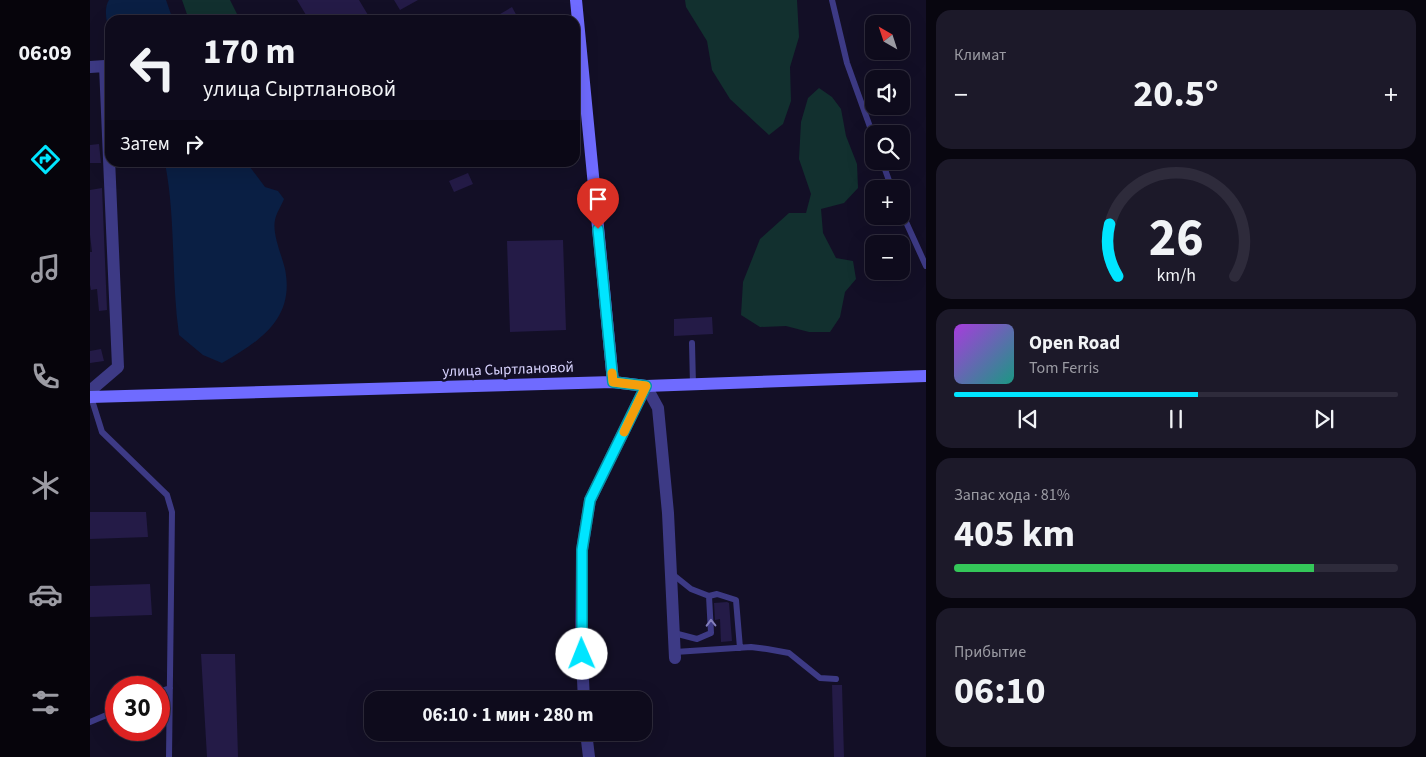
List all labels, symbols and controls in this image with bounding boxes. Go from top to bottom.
north arrow [865,15,910,60]
map controls [865,15,910,280]
text: 170 m [203,27,295,77]
icon: left [120,35,185,100]
text: 06:09 [18,37,72,69]
text: Климат [954,44,1006,66]
text: 20.5° [1133,67,1219,121]
button: sound [865,70,910,115]
text: улица Сыртлановой [203,73,396,105]
text: − [954,75,968,115]
text: + [1384,75,1398,115]
button: search [865,125,910,170]
icon: right [180,130,208,158]
text: Затем [120,131,170,158]
icon: directions [28,142,63,177]
pin [577,178,619,229]
button: + [865,180,910,225]
icon: arrive [584,185,612,213]
text: 26 [1149,202,1203,276]
button: − [865,235,910,280]
icon: music [28,251,63,286]
text: km/h [1156,263,1196,288]
text: Open Road [1029,330,1120,357]
street label: улица Сыртлановой [442,357,574,382]
text: Tom Ferris [1029,357,1099,379]
icon: phone [28,359,63,394]
icon: previous [1014,405,1042,433]
icon: pause [1162,405,1190,433]
icon: next [1310,405,1338,433]
icon: climate [28,468,63,503]
text: Запас хода · 81% [954,484,1070,506]
text: 405 km [954,507,1075,561]
icon: car [28,577,63,612]
one-way arrow [706,619,716,626]
position arrow [555,627,607,679]
text: Прибытие [954,641,1026,663]
text: 06:10 [954,664,1046,718]
speed limit sign: 30 [105,676,170,741]
icon: filters [28,685,63,720]
text: 06:10 · 1 мин · 280 m [422,702,594,729]

